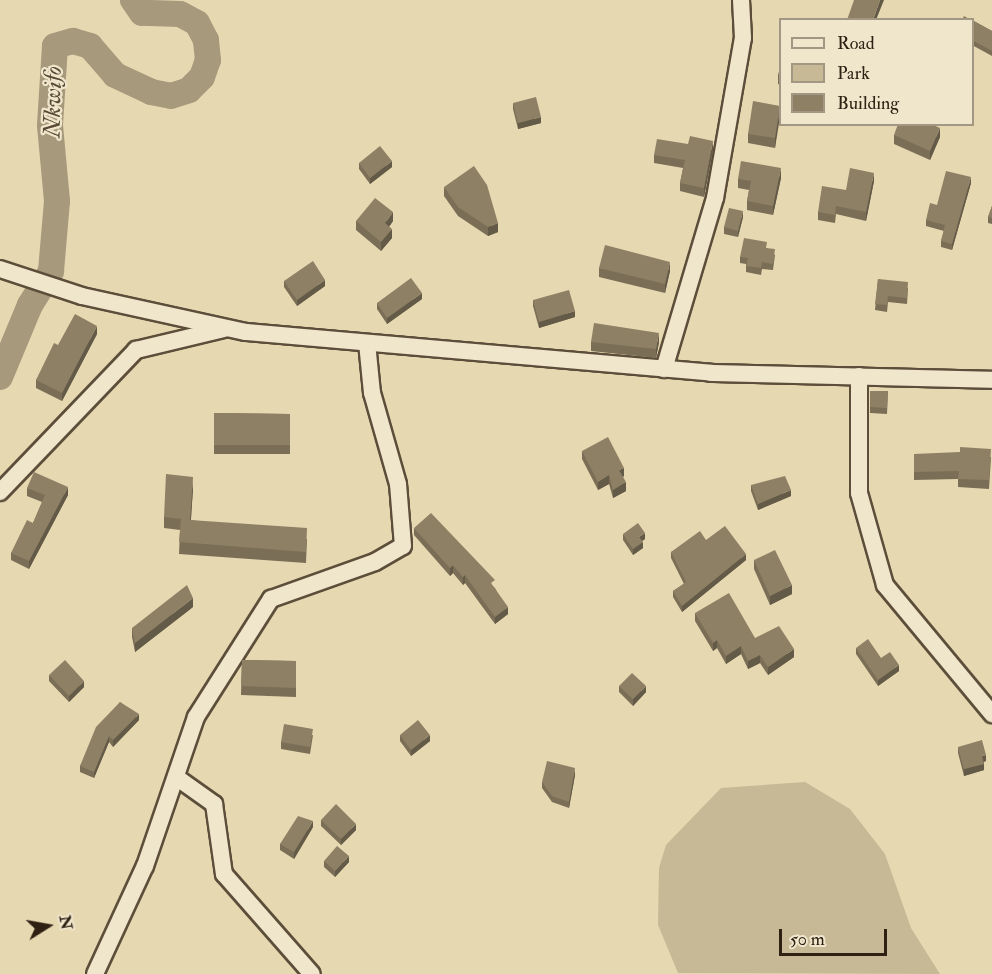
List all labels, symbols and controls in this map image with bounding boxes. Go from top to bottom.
legend [779,18,974,126]
text: Road [837,32,875,55]
text: Park [837,62,870,85]
water label: Nkwifo [38,66,68,138]
text: Building [837,92,899,115]
north arrow [18,896,78,956]
text: N [54,914,77,931]
scale bar [782,917,890,955]
text: 50 m [790,928,825,951]

